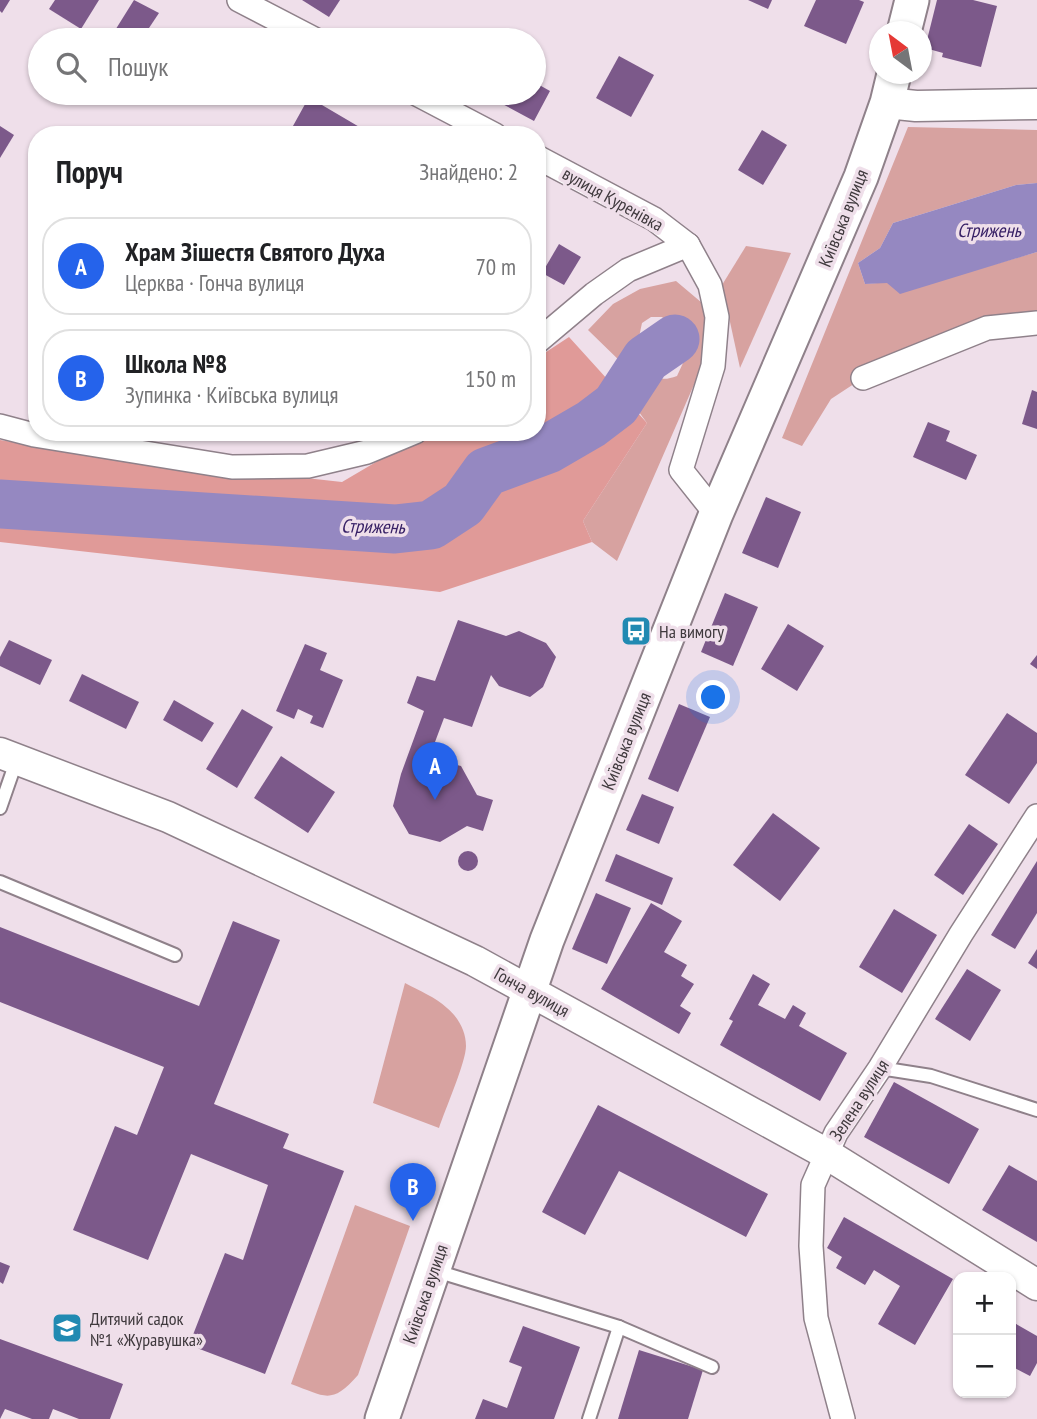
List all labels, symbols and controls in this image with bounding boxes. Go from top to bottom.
north arrow [869,21,932,84]
search box [28,28,546,105]
icon: search [52,48,90,86]
text: Пошук [108,50,168,83]
text: Поруч [56,152,123,191]
text: Знайдено: 2 [419,157,518,186]
street label: вулиця Куренівка [559,162,667,236]
street label: Київська вулиця [813,166,873,270]
water label: Стрижень [957,218,1022,242]
text: Храм Зішестя Святого Духа [125,235,385,268]
text: A [75,252,87,281]
text: 70 m [475,252,516,281]
text: Церква · Гонча вулиця [125,268,304,297]
text: Школа №8 [125,347,227,380]
text: B [75,364,87,393]
text: 150 m [465,364,516,393]
text: Зупинка · Київська вулиця [125,380,338,409]
water label: Стрижень [341,513,406,539]
bus stop icon: На вимогу [619,614,653,648]
place label: На вимогу [659,620,724,643]
your location [696,680,730,714]
street label: Київська вулиця [596,689,656,793]
pin: A [412,742,458,800]
street label: Гонча вулиця [490,962,574,1022]
street label: Зелена вулиця [824,1055,894,1145]
pin: B [390,1163,436,1221]
street label: Київська вулиця [397,1241,453,1347]
map controls [953,1272,1016,1398]
button: + [953,1272,1016,1335]
place label: Дитячий садок №1 «Журавушка» [90,1307,203,1351]
school or university icon: Дитячий садок №1 «Журавушка» [50,1311,84,1345]
button: − [953,1335,1016,1398]

